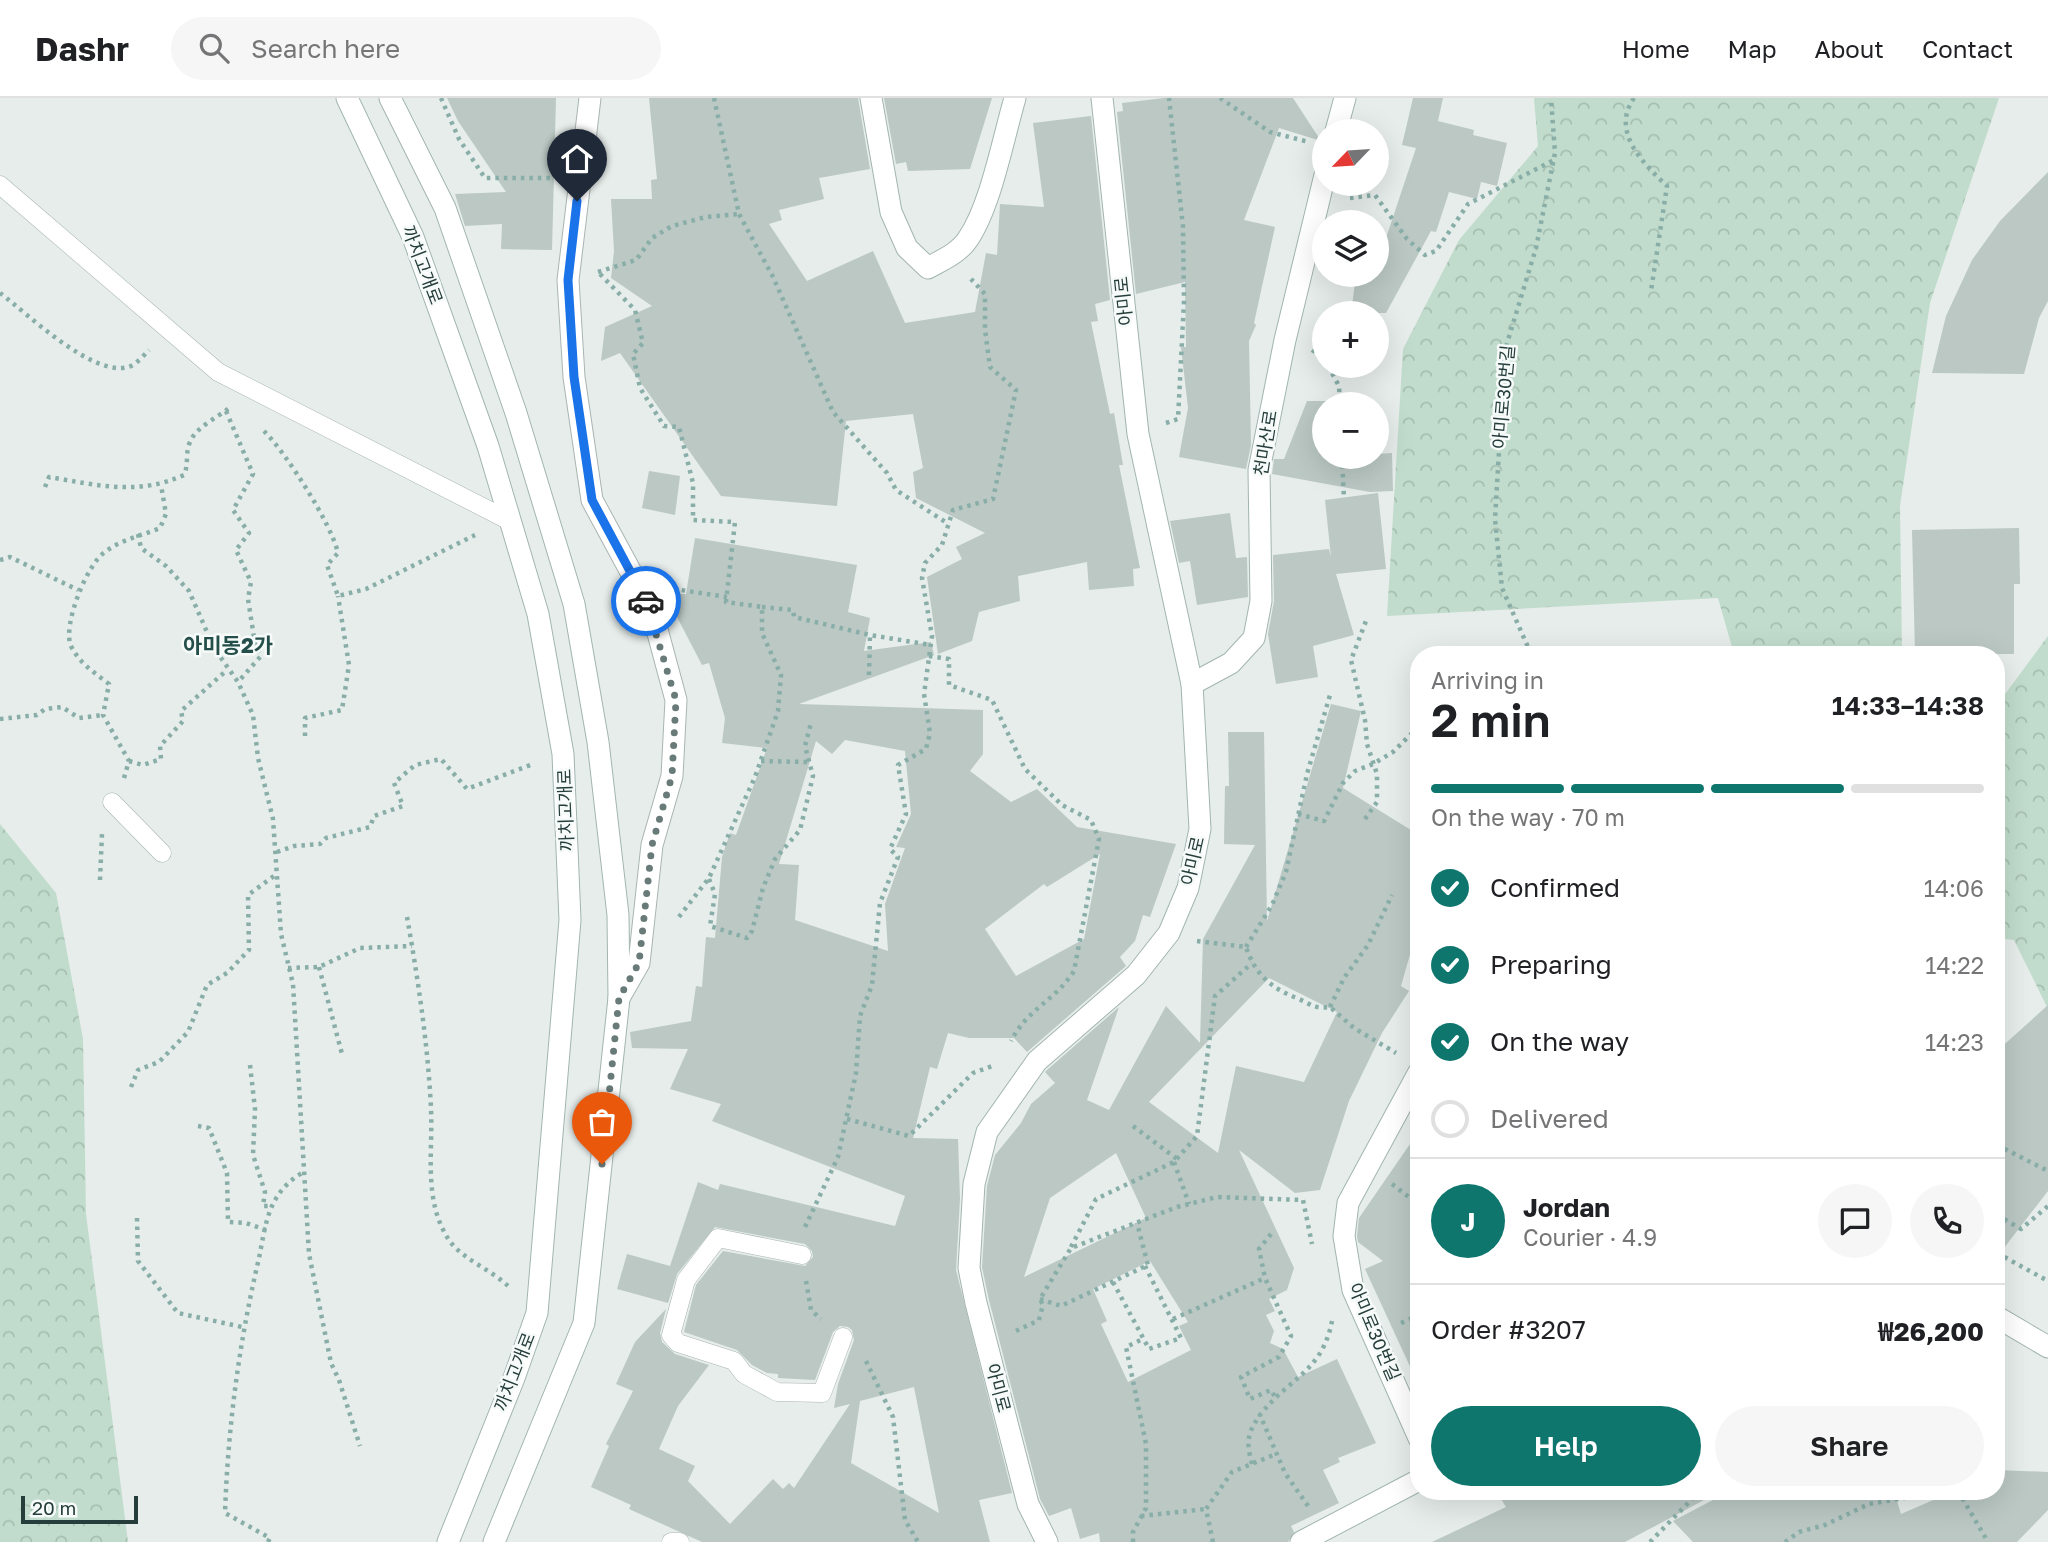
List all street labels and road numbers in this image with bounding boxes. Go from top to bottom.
street label: 까치고개로 [398,222,448,307]
street label: 아미로 [1109,275,1137,327]
street label: 아미로30번길 [1487,344,1519,450]
street label: 천마산로 [1249,408,1281,477]
street label: 까치고개로 [553,768,577,852]
street label: 아미로 [1176,834,1208,887]
street label: 아미로30번길 [1344,1279,1405,1384]
street label: 까치고개로 [489,1329,539,1414]
street label: 아미로 [982,1361,1016,1415]

